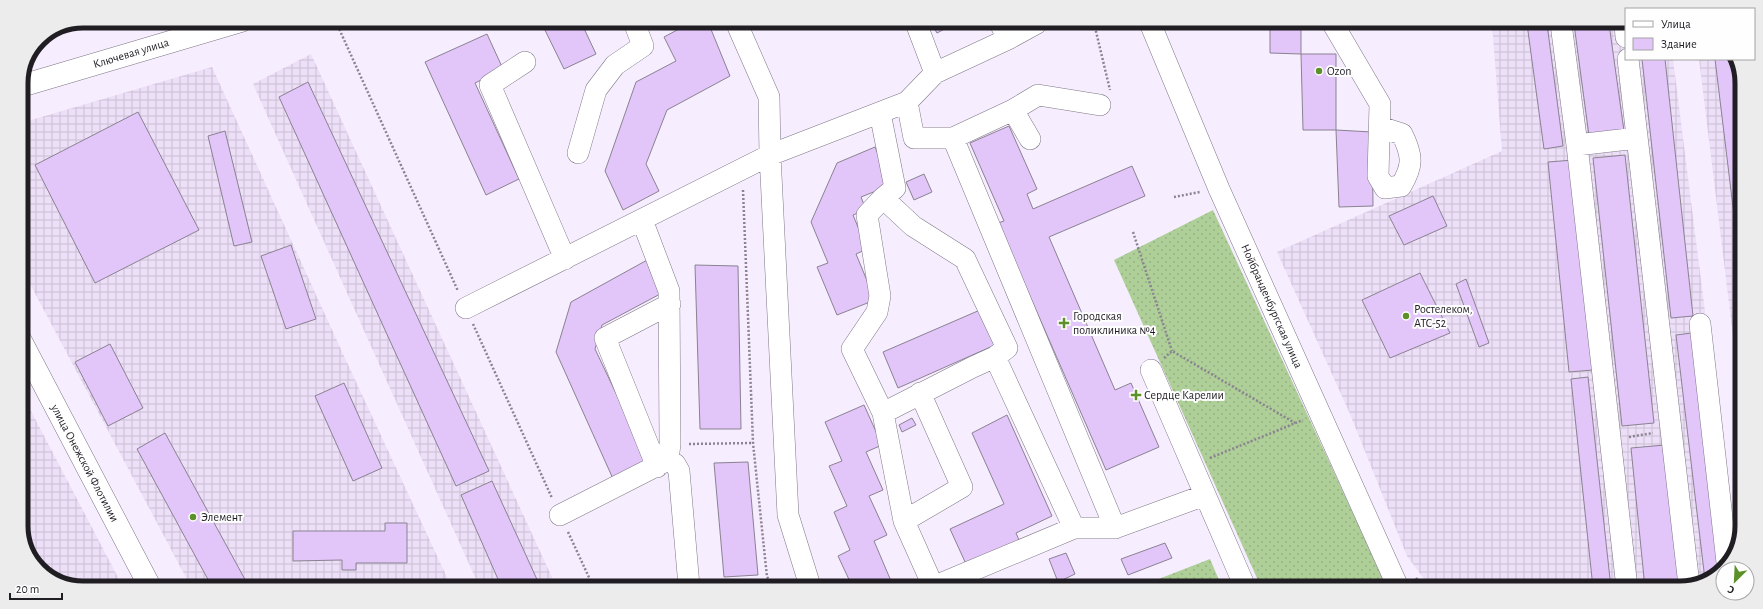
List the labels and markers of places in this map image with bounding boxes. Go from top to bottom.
place label: Ozon [1327,65,1351,77]
marker: Ozon [1314,66,1324,76]
place label: Ростелеком, АТС-52 [1414,303,1473,329]
place label: Городская поликлиника №4 [1073,310,1156,336]
marker: Ростелеком, АТС-52 [1401,311,1411,321]
marker: Городская поликлиника №4 [1058,317,1070,329]
place label: Сердце Карелии [1144,389,1224,401]
marker: Сердце Карелии [1131,390,1141,400]
place label: Элемент [201,511,243,523]
marker: Элемент [188,512,198,522]

